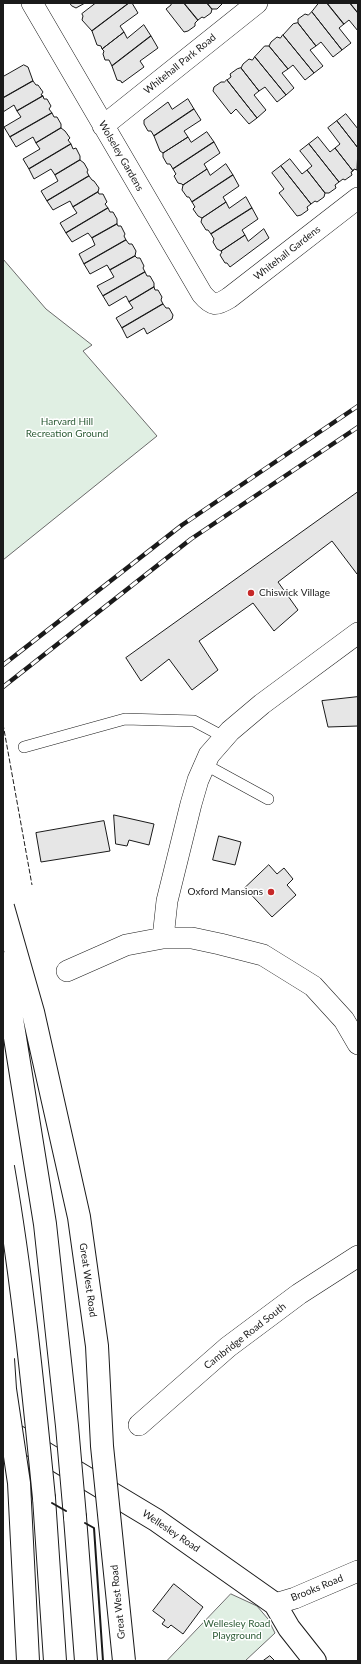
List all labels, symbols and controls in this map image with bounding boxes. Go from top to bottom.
street label: Whitehall Park Road [142,31,218,97]
street label: Wolseley Gardens [96,119,146,193]
street label: Whitehall Gardens [251,223,323,283]
park label: Harvard Hill Recreation Ground [26,416,108,440]
place label: Chiswick Village [259,587,330,599]
marker: Chiswick Village [246,588,256,598]
place label: Oxford Mansions [188,886,263,898]
marker: Oxford Mansions [266,887,276,897]
street label: Great West Road [77,1242,99,1318]
street label: Cambridge Road South [202,1300,288,1372]
street label: Wellesley Road [140,1507,202,1555]
street label: Great West Road [108,1564,128,1640]
street label: Brooks Road [289,1572,345,1604]
park label: Wellesley Road Playground [204,1618,270,1642]

